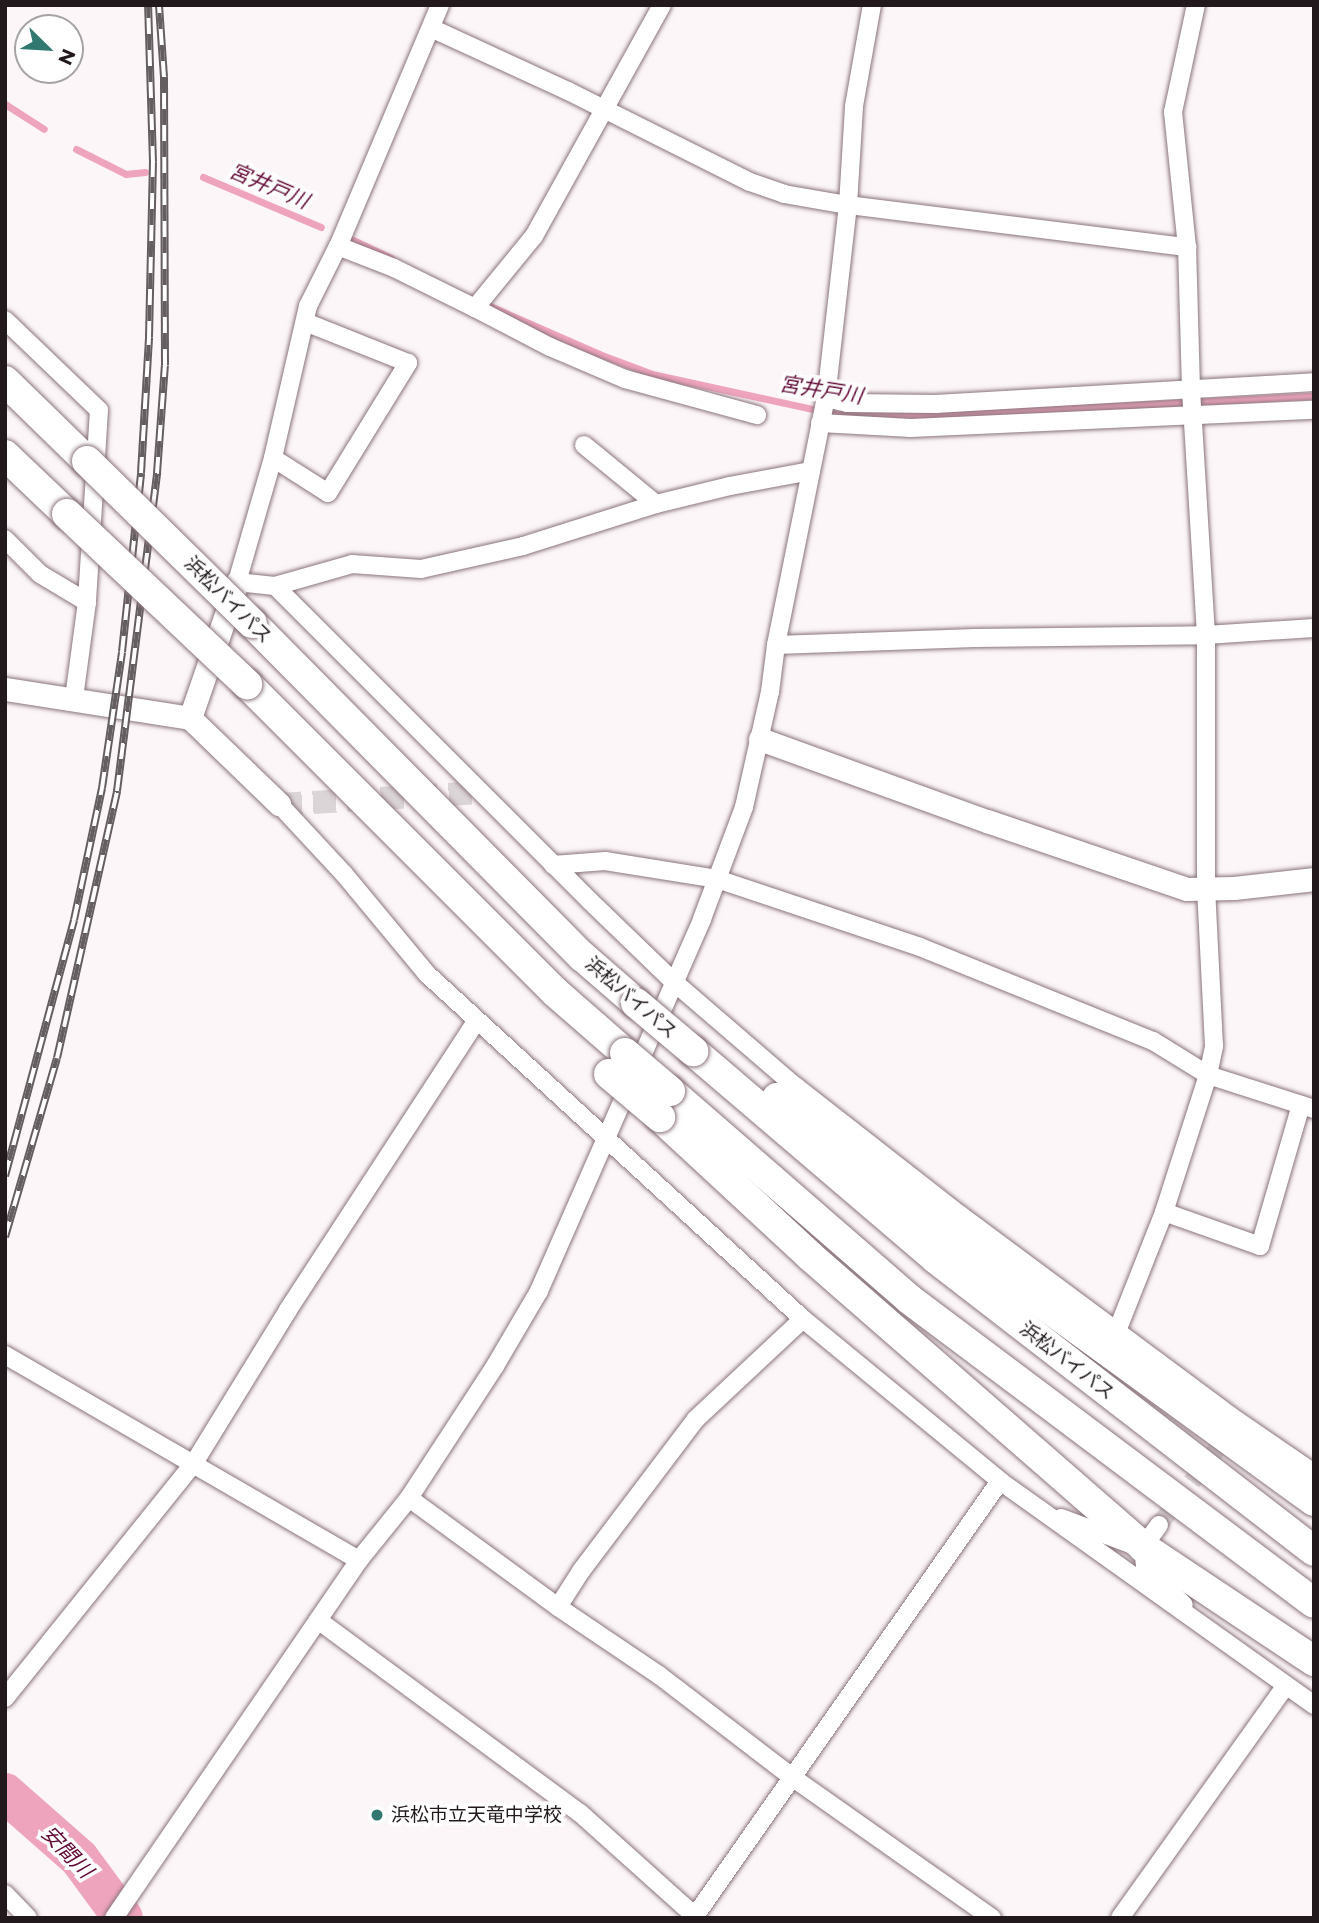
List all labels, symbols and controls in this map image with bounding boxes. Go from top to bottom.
north arrow [14,14,84,84]
text: N [53,45,80,69]
water label: 宮井戸川 [225,158,313,214]
water label: 宮井戸川 [778,371,864,409]
street label: 浜松バイパス [180,552,276,648]
street label: 浜松バイパス [581,952,681,1044]
street label: 浜松バイパス [1015,1317,1119,1405]
place label: 浜松市立天竜中学校 [391,1804,562,1826]
marker: 浜松市立天竜中学校 [369,1807,385,1823]
water label: 安間川 [36,1821,98,1883]

